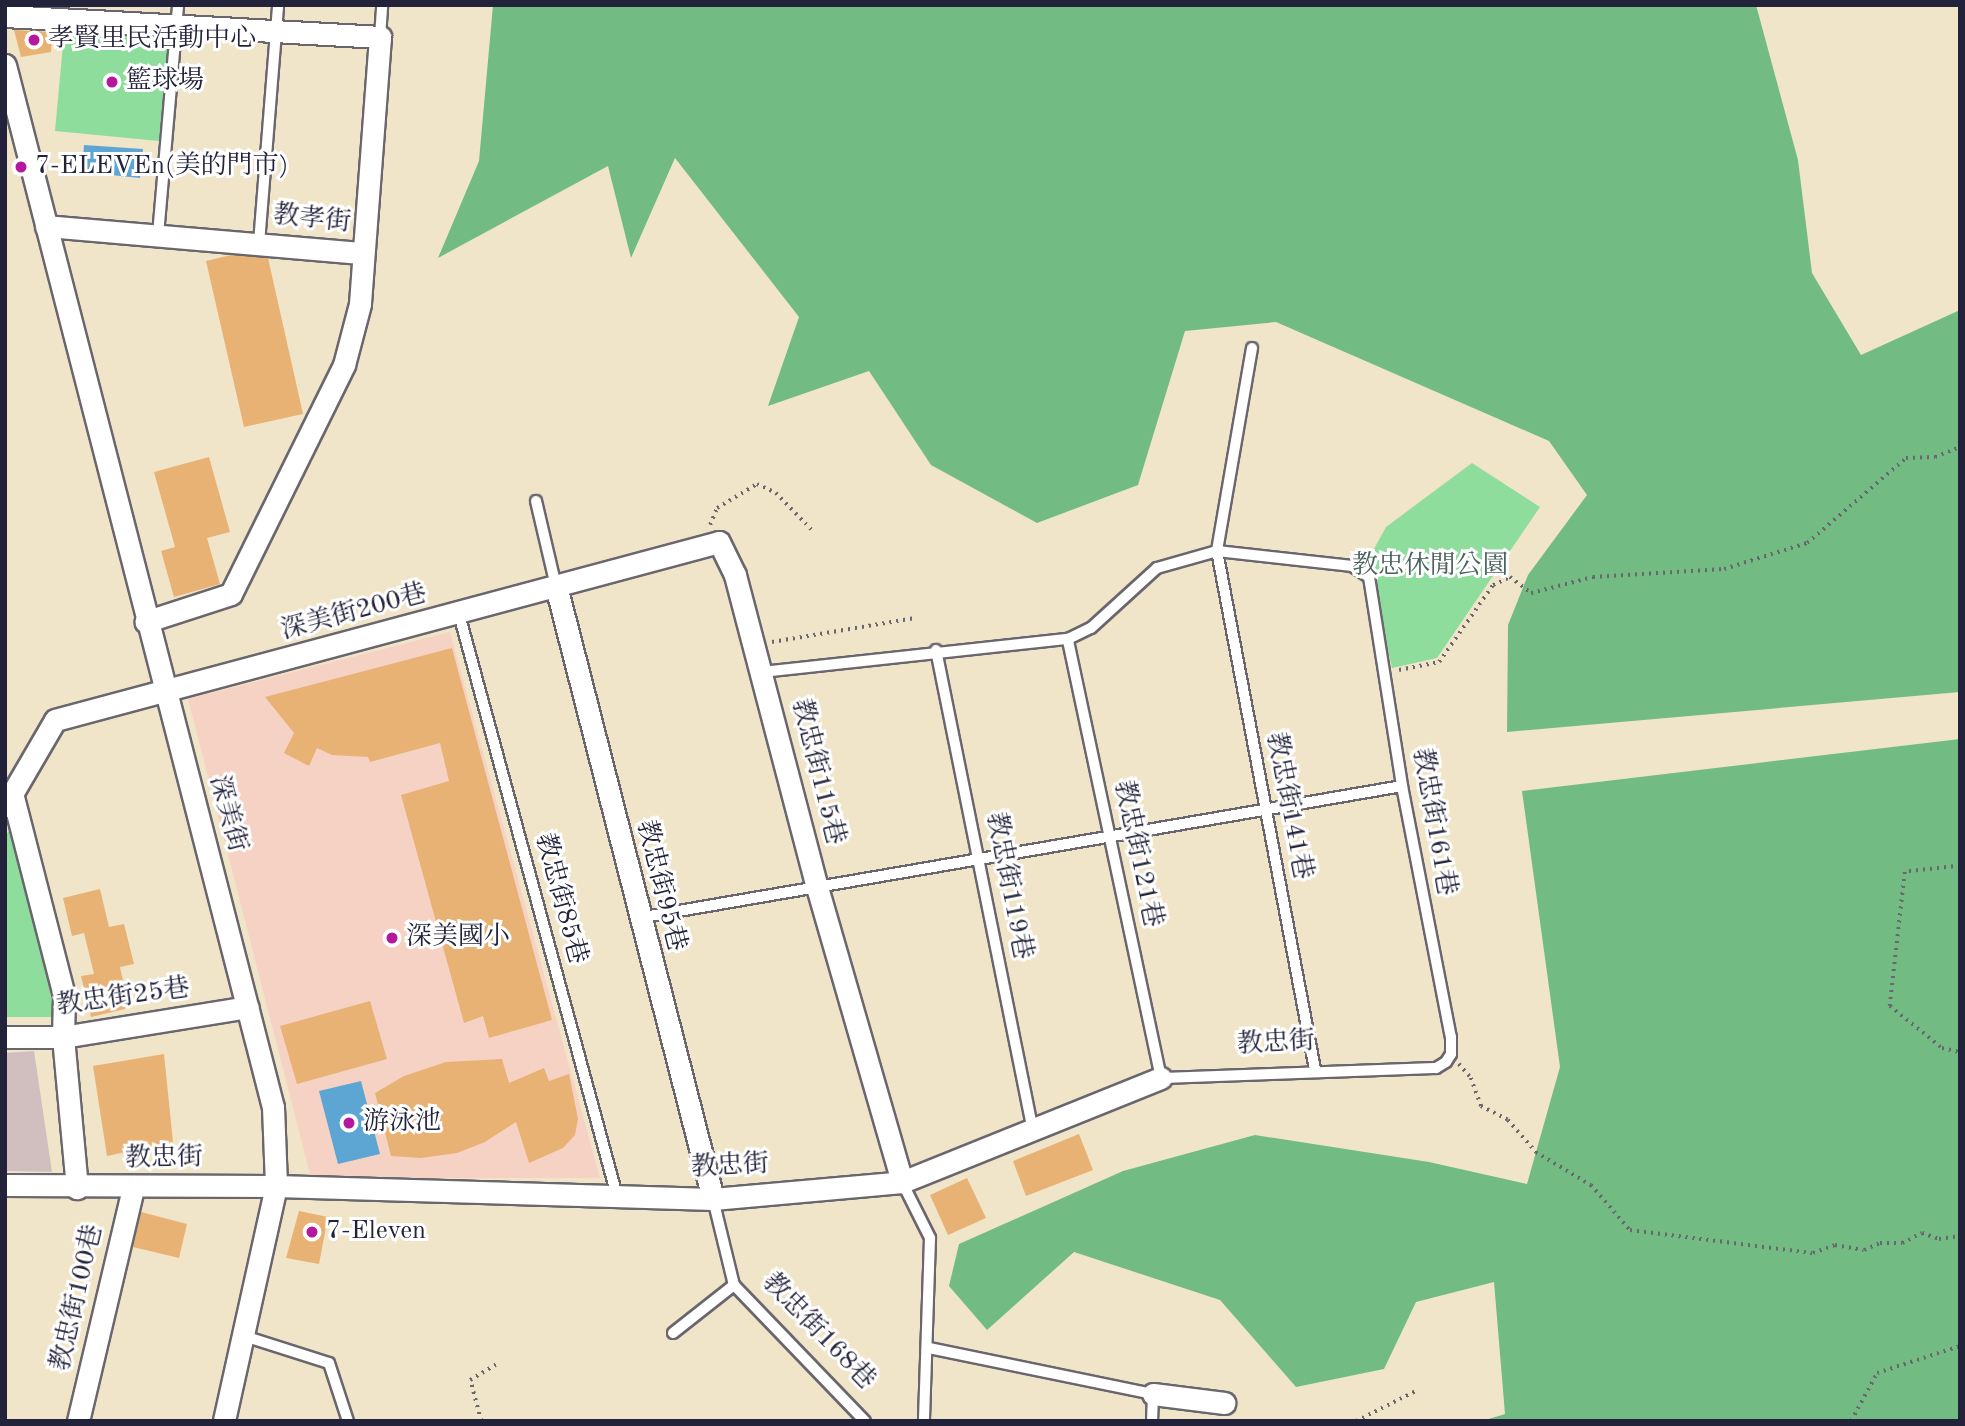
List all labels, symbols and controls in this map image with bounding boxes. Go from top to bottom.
place label: 孝賢里民活動中心 [48,24,256,56]
marker: 孝賢里民活動中心 [26,32,42,48]
place label: 籃球場 [126,66,204,98]
marker: 籃球場 [104,74,120,90]
place label: 7-ELEVEn(美的門市) [35,151,288,183]
marker: 7-ELEVEn(美的門市) [13,159,29,175]
street label: 教孝街 [272,200,352,240]
park label: 教忠休閒公園 [1352,551,1508,583]
street label: 深美街200巷 [278,579,430,647]
street label: 教忠街115巷 [784,696,850,848]
street label: 教忠街141巷 [1258,730,1318,882]
street label: 教忠街161巷 [1405,746,1461,898]
street label: 深美街 [202,772,252,856]
street label: 教忠街121巷 [1106,778,1168,930]
street label: 教忠街119巷 [978,810,1038,962]
street label: 教忠街95巷 [629,817,691,955]
street label: 教忠街85巷 [528,830,592,968]
place label: 深美國小 [406,922,510,954]
marker: 深美國小 [384,930,400,946]
street label: 教忠街25巷 [54,973,192,1023]
street label: 教忠街 [1236,1026,1316,1062]
place label: 游泳池 [363,1107,441,1139]
marker: 游泳池 [341,1115,357,1131]
street label: 教忠街 [125,1143,203,1175]
street label: 教忠街 [690,1149,770,1185]
place label: 7-Eleven [326,1216,426,1248]
street label: 教忠街100巷 [46,1222,110,1374]
marker: 7-Eleven [304,1224,320,1240]
street label: 教忠街168巷 [755,1267,881,1397]

